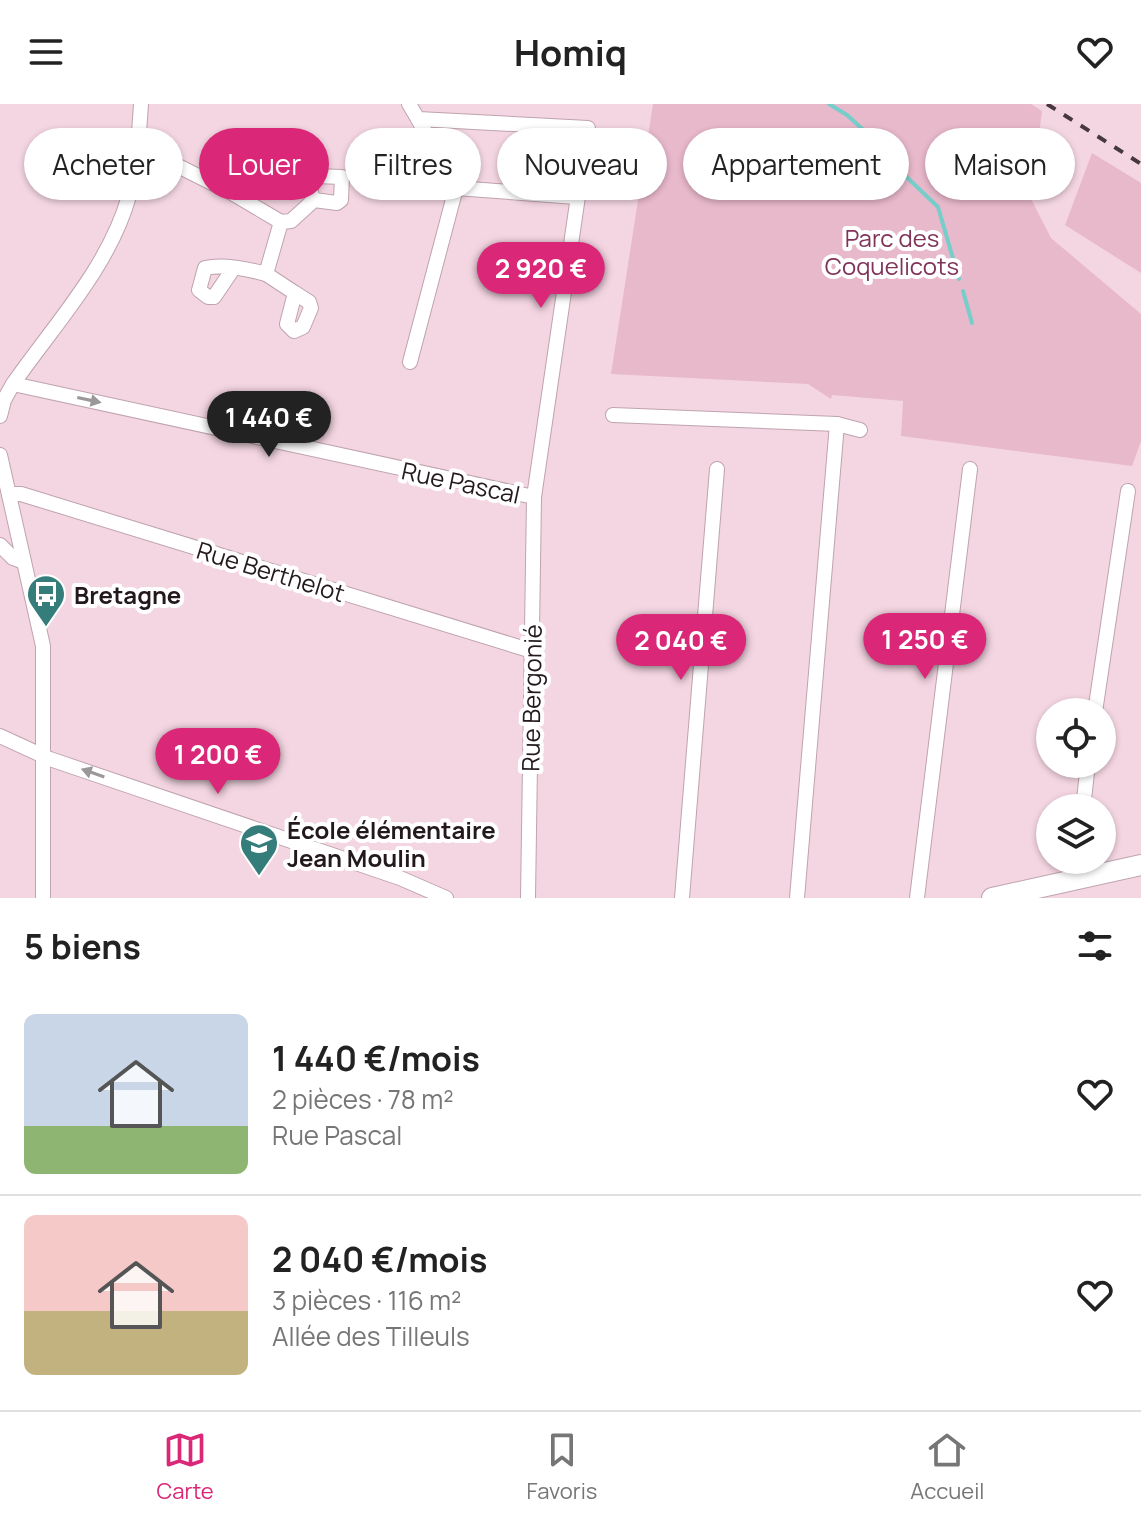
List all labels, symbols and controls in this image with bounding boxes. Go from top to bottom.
text: Homiq [514,28,627,77]
icon: menu [24,30,68,74]
icon: heart [1073,30,1117,74]
chip: Acheter [24,128,183,200]
chip: Louer [199,128,329,200]
chip: Filtres [345,128,481,200]
chip: Nouveau [497,128,667,200]
chip: Appartement [683,128,909,200]
chip: Maison [925,128,1075,200]
park label: Parc des Coquelicots [825,221,959,282]
pin: 2 920 € [467,242,615,310]
text: 2 920 € [495,250,587,286]
pin: 1 440 € [195,391,343,459]
one-way arrow [76,394,101,407]
text: 1 440 € [225,399,313,435]
street label: Rue Pascal [399,453,523,511]
street label: Rue Berthelot [193,533,349,609]
bus stop icon: Bretagne [25,573,67,628]
place label: Bretagne [74,578,181,611]
pin: 1 250 € [851,613,999,681]
pin: 2 040 € [607,614,755,682]
text: 1 250 € [881,621,969,657]
text: 2 040 € [634,622,728,658]
street label: Rue Bergonié [513,624,549,772]
map controls [1036,698,1116,874]
button: locate [1036,698,1116,778]
pin: 1 200 € [144,728,292,796]
text: 1 200 € [173,736,263,772]
one-way arrow [80,767,104,779]
button: layers [1036,794,1116,874]
place label: École élémentaire Jean Moulin [287,813,496,874]
school or university icon: École élémentaire Jean Moulin [238,822,280,877]
text: 5 biens [24,923,141,969]
icon: filters [1073,924,1117,968]
text: 1 440 €/mois [272,1035,480,1081]
icon: home [88,1046,184,1142]
icon: heart [1073,1072,1117,1116]
text: 2 pièces · 78 m² [272,1081,454,1117]
text: Rue Pascal [272,1117,402,1153]
text: 2 040 €/mois [272,1236,487,1282]
icon: home [88,1247,184,1343]
icon: heart [1073,1273,1117,1317]
text: 3 pièces · 116 m² [272,1282,461,1318]
text: Allée des Tilleuls [272,1318,470,1354]
tab: Carte [156,1428,214,1506]
tab: Favoris [527,1428,597,1506]
tab: Accueil [910,1428,985,1506]

